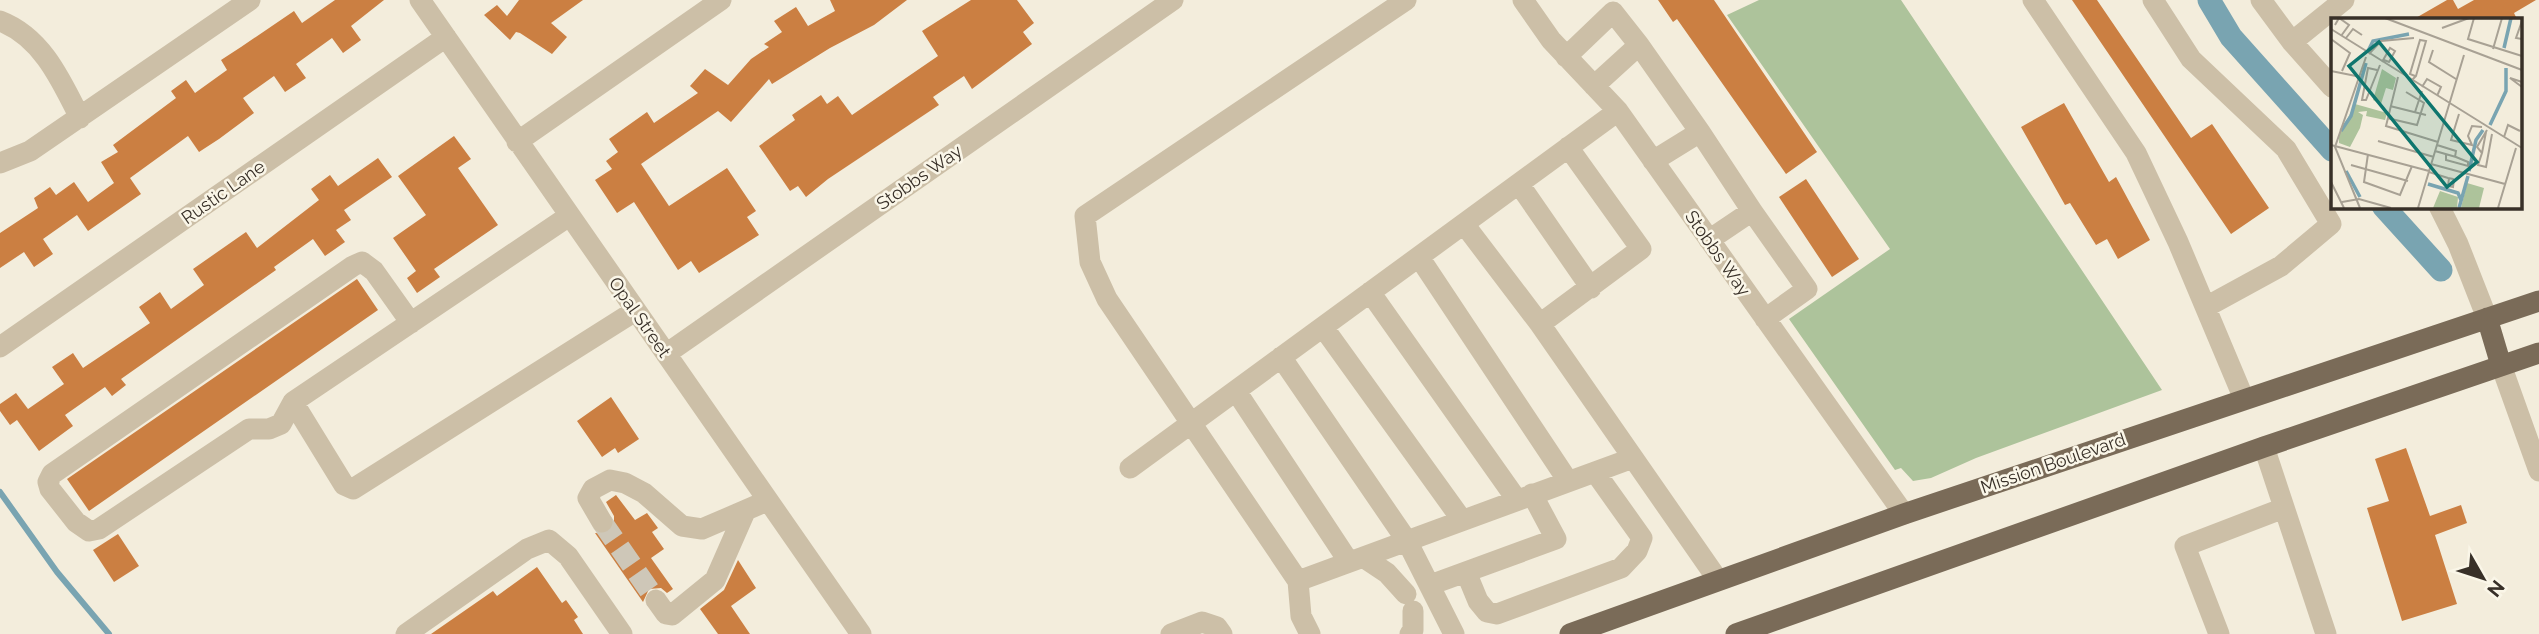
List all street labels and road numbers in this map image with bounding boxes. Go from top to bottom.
street label: Stobbs Way [872,140,966,214]
street label: Rustic Lane [177,155,269,228]
street label: Stobbs Way [1681,206,1755,300]
street label: Opal Street [605,273,675,361]
street label: Mission Boulevard [1978,428,2128,498]

